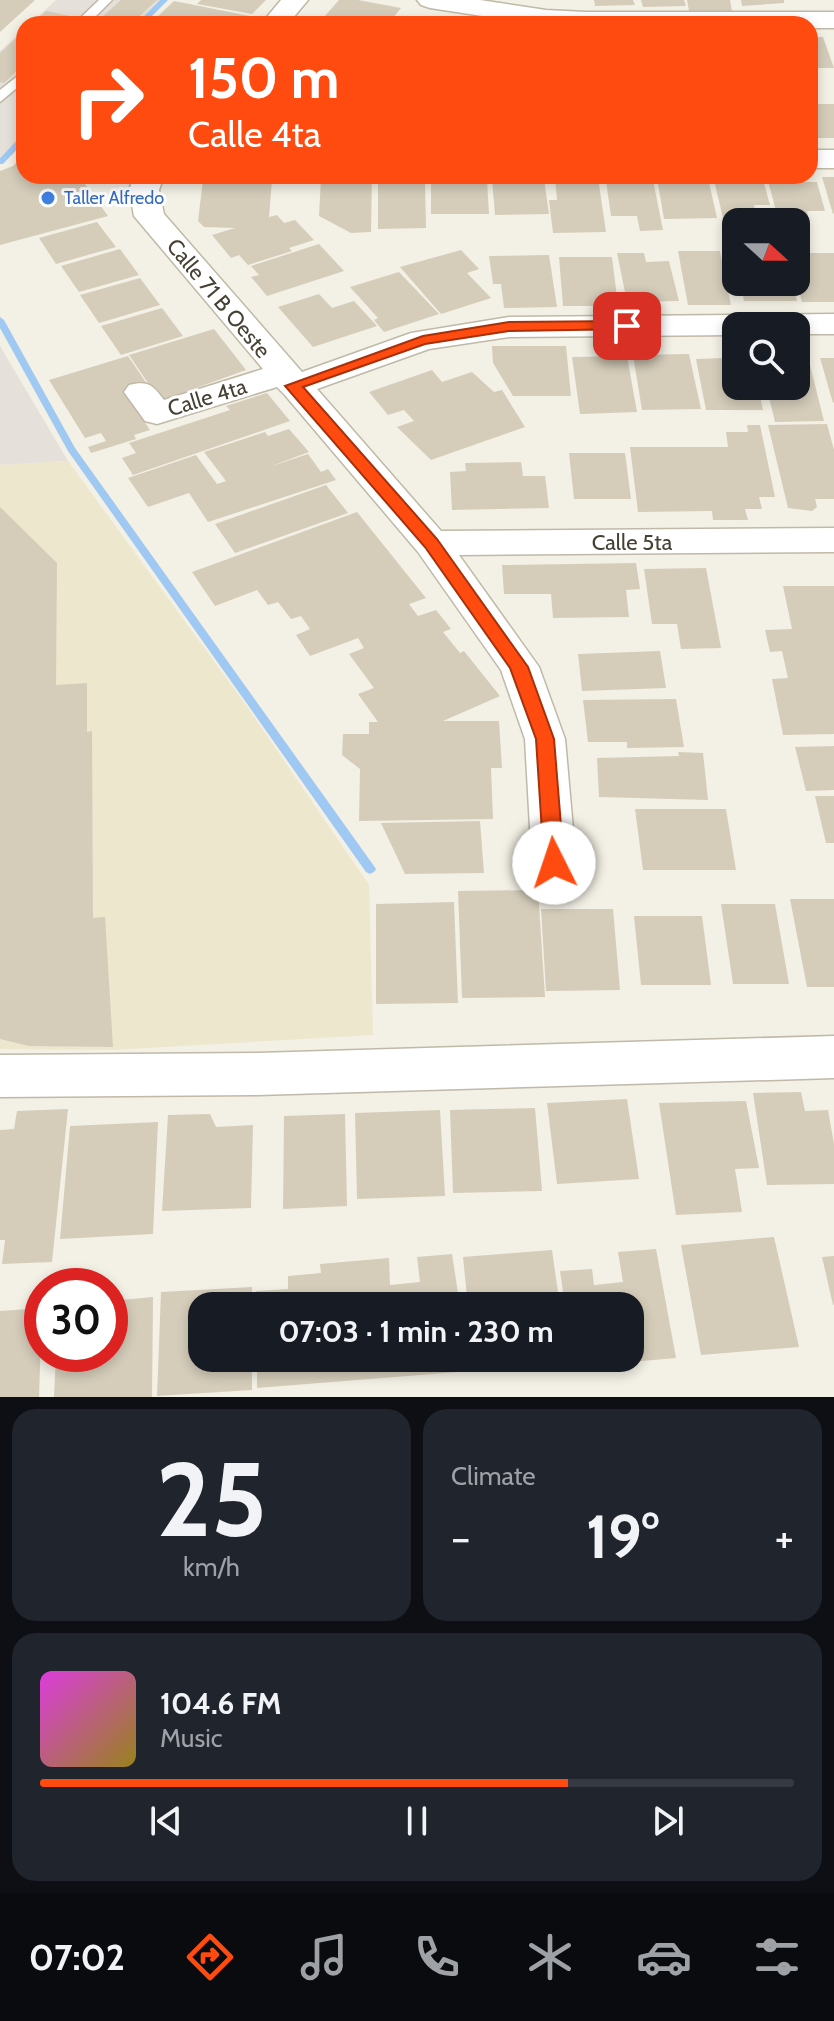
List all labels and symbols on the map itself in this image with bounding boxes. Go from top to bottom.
place label: Taller Alfredo [64,187,164,209]
marker: Taller Alfredo [39,189,57,207]
north arrow [722,208,810,296]
street label: Calle 71 B Oeste [161,233,276,364]
pin [593,292,661,360]
street label: Calle 4ta [164,373,250,422]
street label: Calle 5ta [592,529,673,556]
position arrow [512,821,596,905]
speed limit sign: 30 [24,1268,128,1372]

